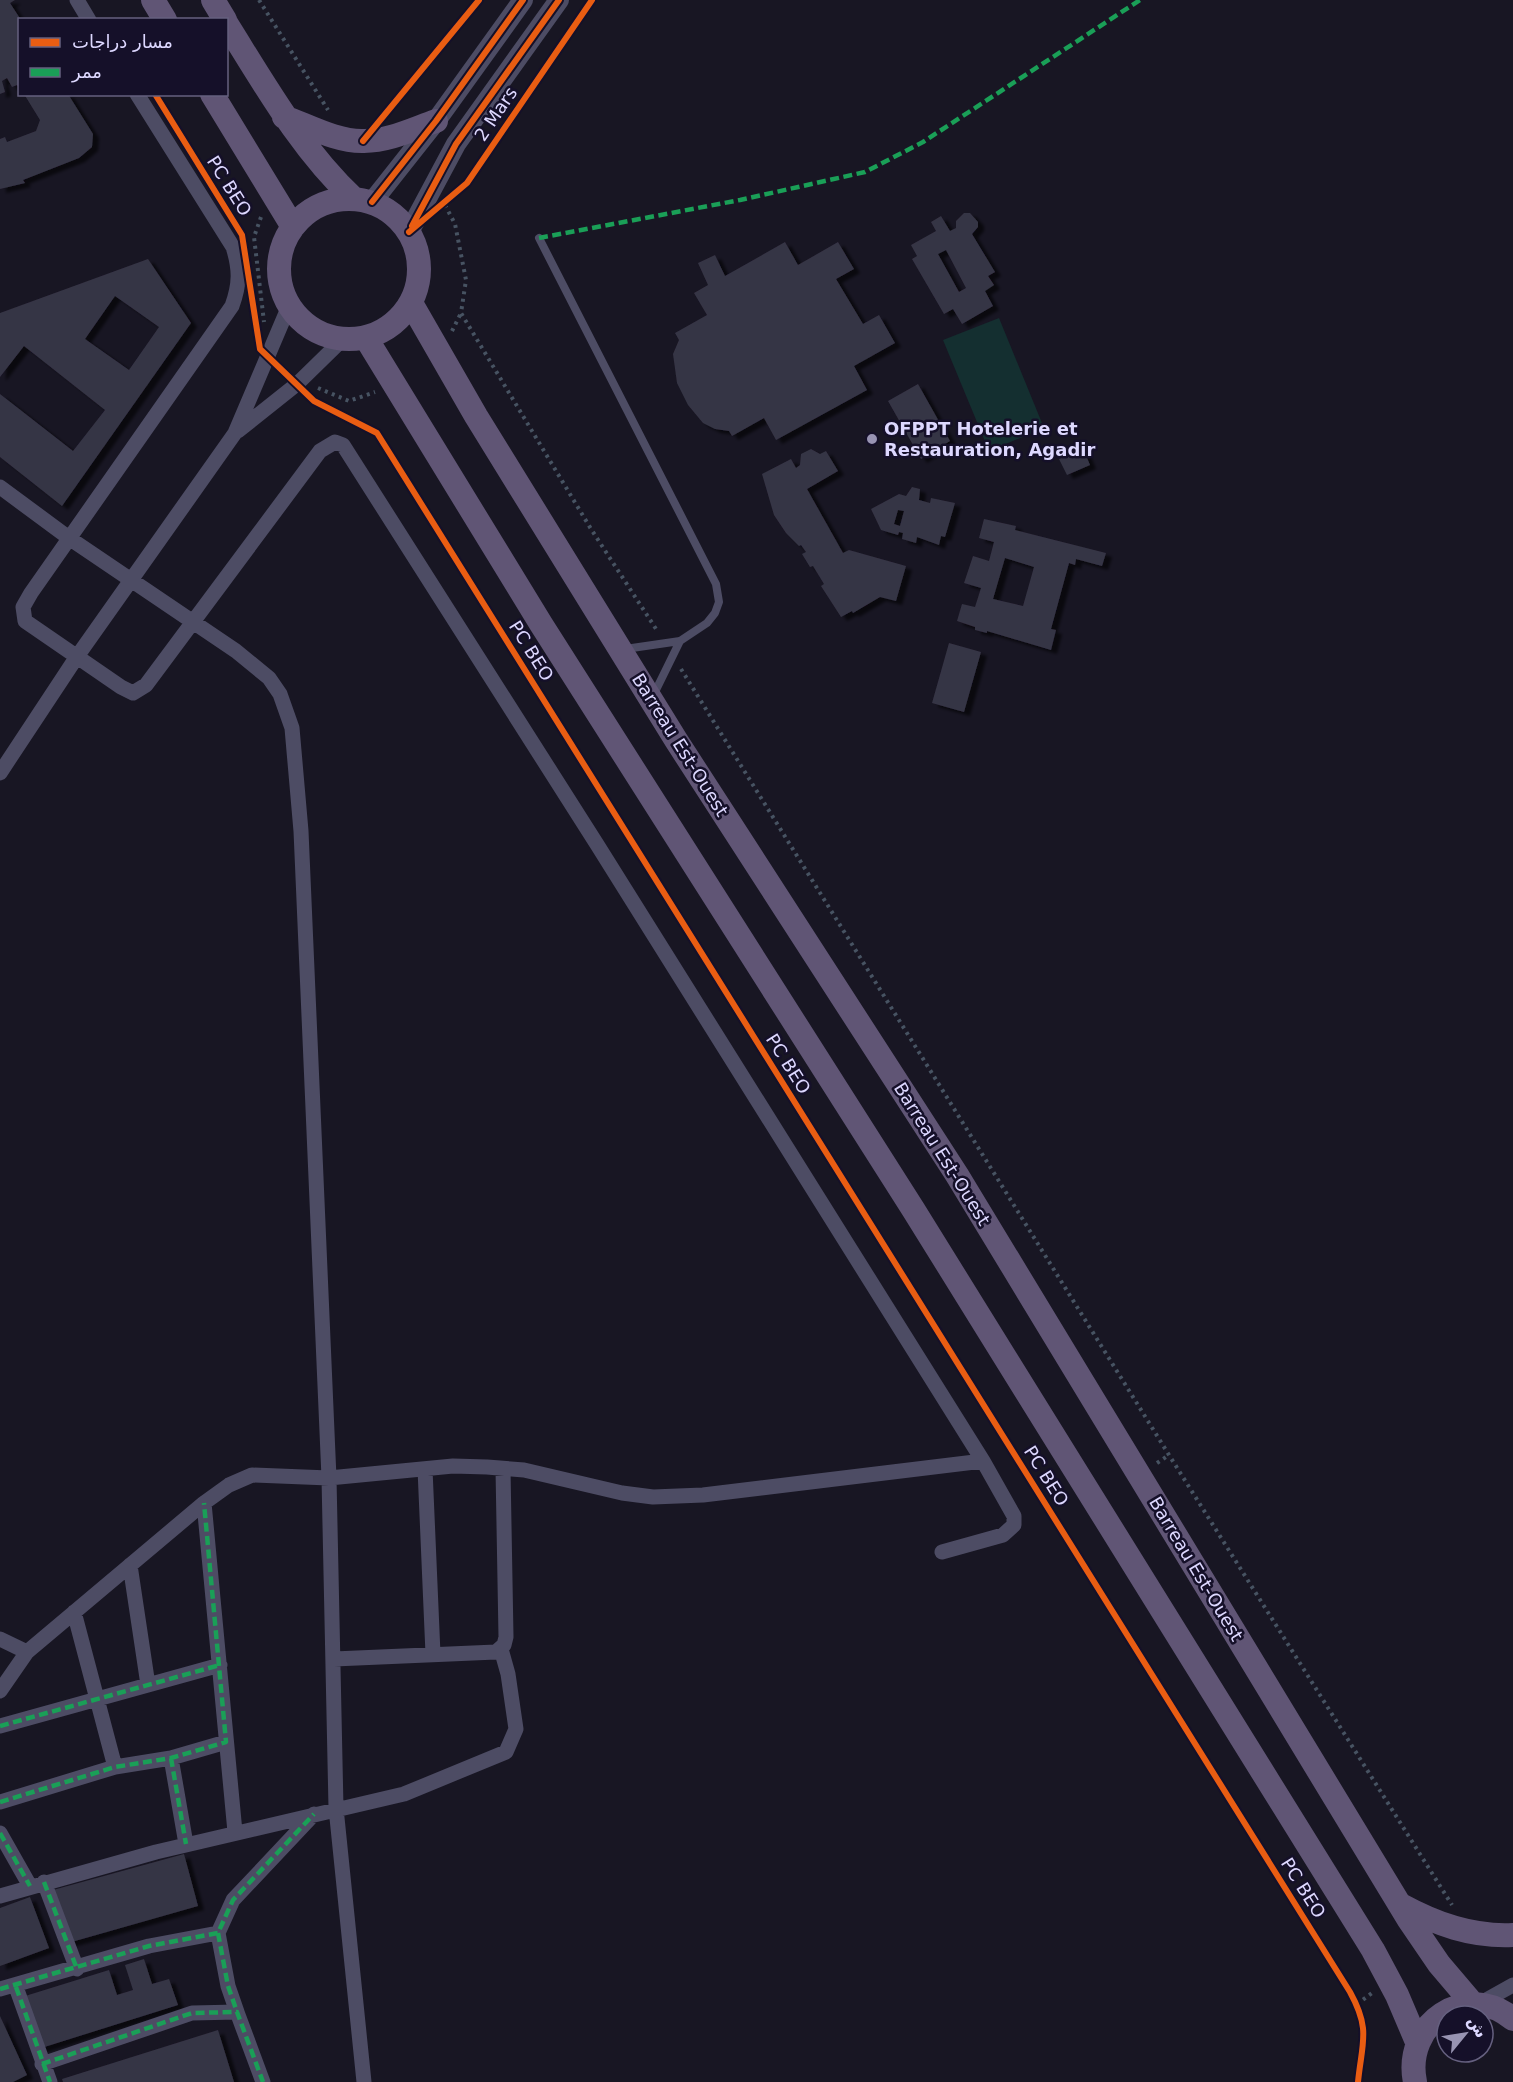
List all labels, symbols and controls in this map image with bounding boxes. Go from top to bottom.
legend [18,18,228,96]
text: مسار دراجات [72,31,173,52]
text: ممر [71,61,102,83]
street label: 2 Mars [470,83,521,145]
street label: PC BEO [203,152,256,220]
place label: OFPPT Hotelerie et Restauration, Agadir [884,418,1095,460]
marker: OFPPT Hotelerie et Restauration, Agadir [865,432,879,446]
street label: PC BEO [505,617,558,685]
street label: Barreau Est-Ouest [628,669,733,820]
street label: PC BEO [762,1030,815,1098]
street label: Barreau Est-Ouest [890,1078,995,1229]
street label: PC BEO [1020,1442,1073,1510]
street label: Barreau Est-Ouest [1145,1493,1248,1645]
street label: PC BEO [1277,1854,1330,1922]
north arrow [1435,2004,1495,2064]
text: ش [1464,2012,1491,2041]

